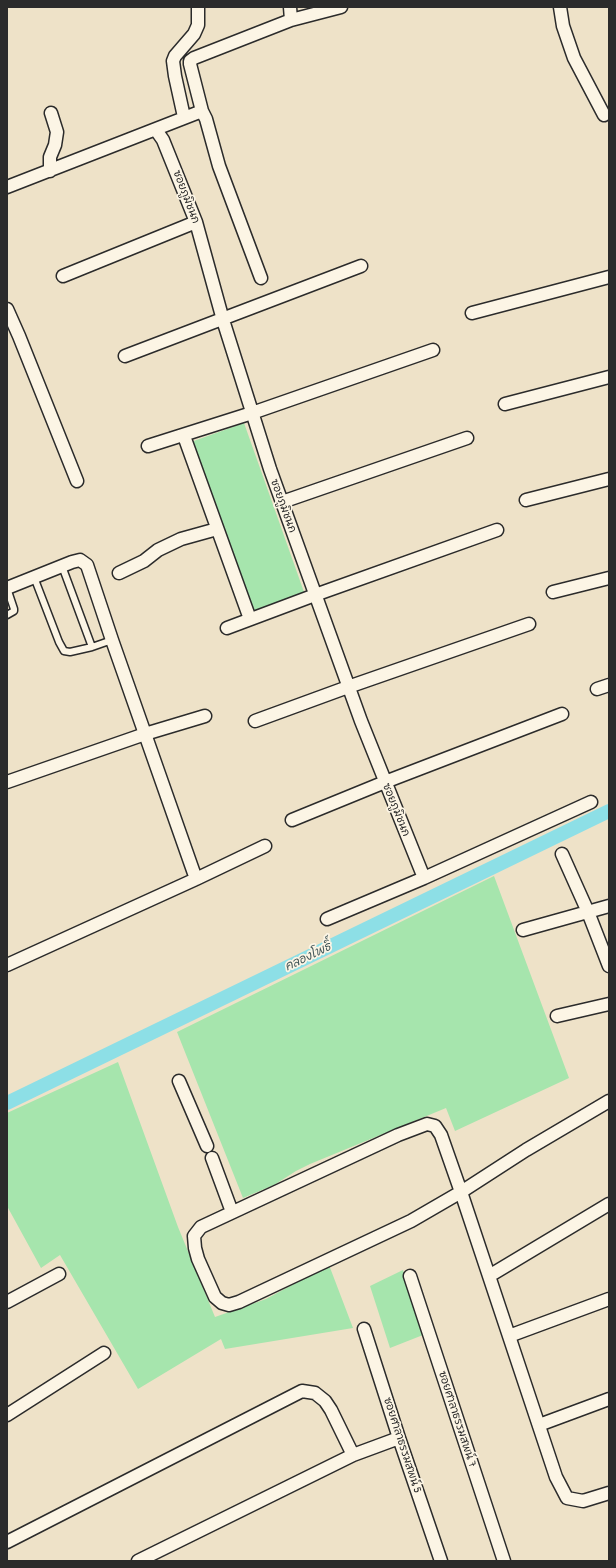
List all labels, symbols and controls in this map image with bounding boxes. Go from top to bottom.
street label: ซอยภูมิชนก [170,168,202,226]
street label: ซอยภูมิชนก [267,477,299,535]
street label: ซอยภูมิชนก [379,781,413,839]
water label: คลองโพธิ์ [283,940,333,974]
street label: ซอยศาลาธรรมสพน์ 7 [435,1369,479,1469]
street label: ซอยศาลาธรรมสพน์ 5 [380,1396,424,1494]

